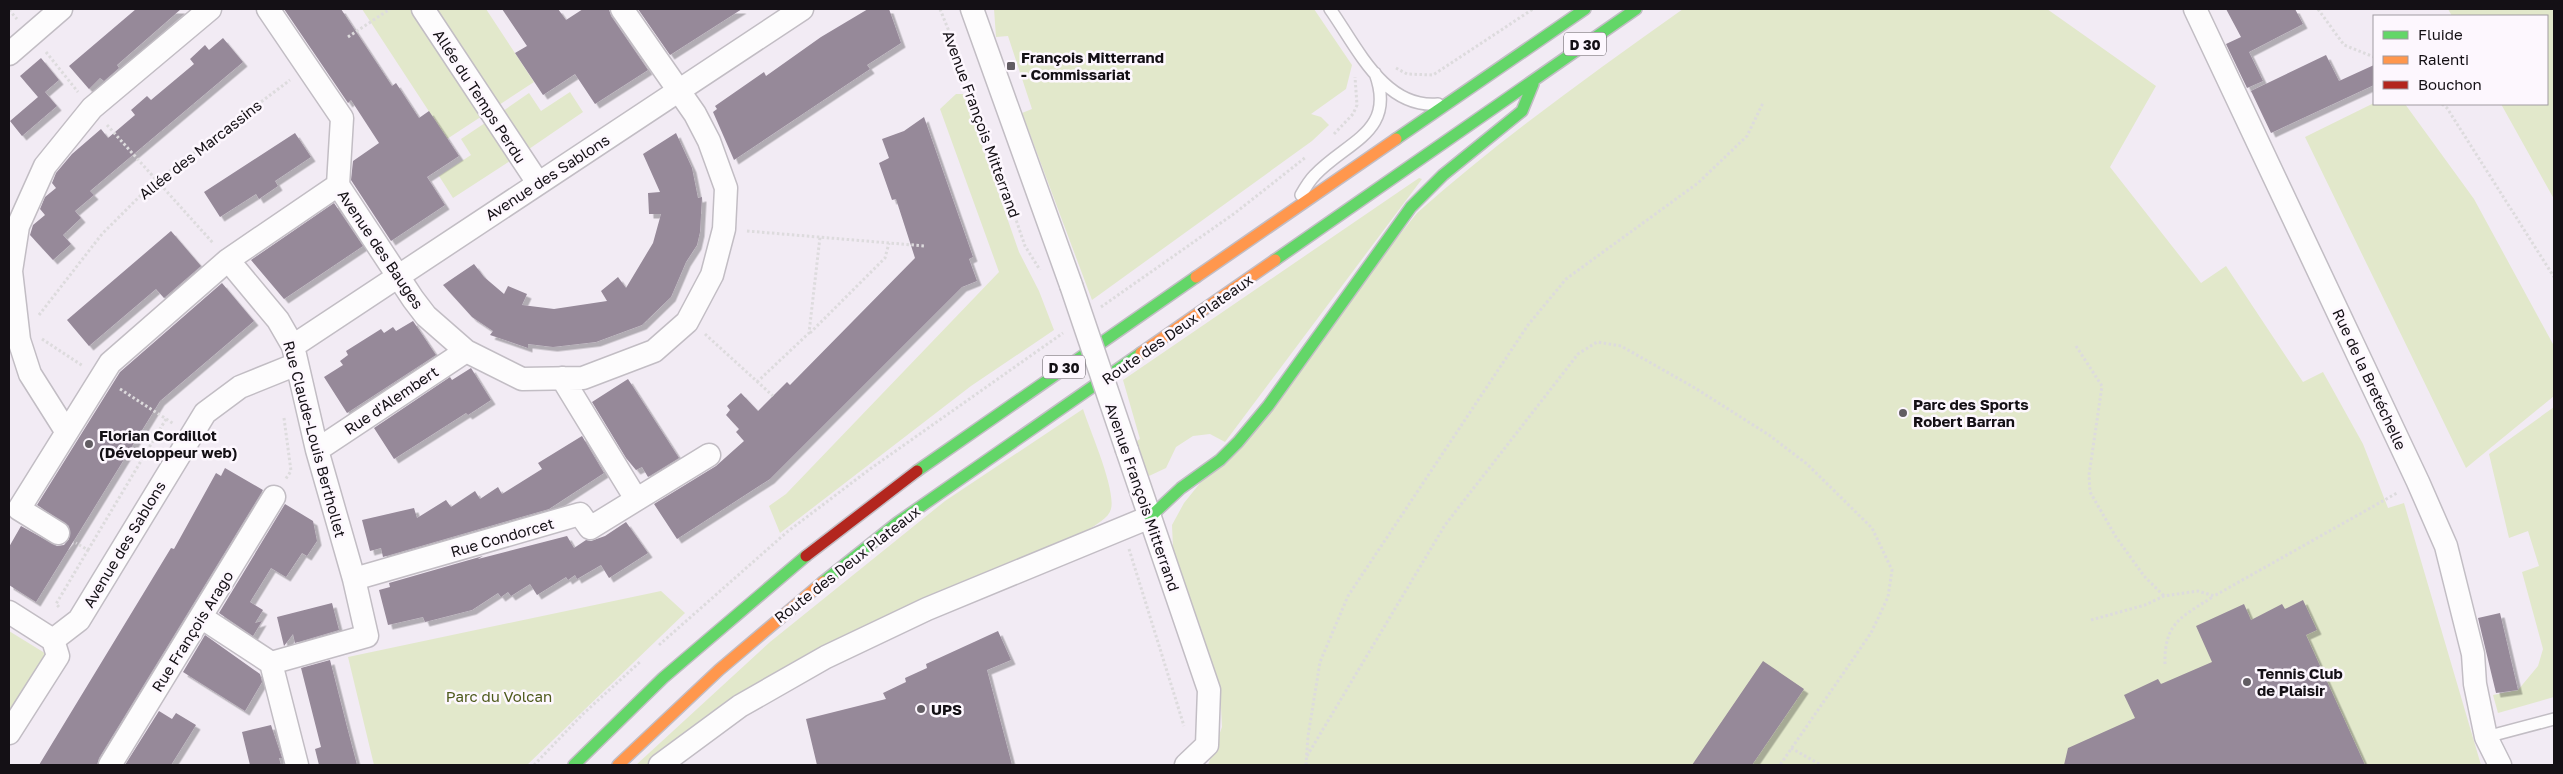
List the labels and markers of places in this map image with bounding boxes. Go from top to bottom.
place label: François Mitterrand - Commissariat [1021,48,1164,83]
marker: François Mitterrand - Commissariat [1005,60,1017,72]
place label: Parc des Sports Robert Barran [1913,395,2029,430]
marker: Parc des Sports Robert Barran [1897,407,1909,419]
place label: Florian Cordillot (Développeur web) [99,426,237,461]
marker: Florian Cordillot (Développeur web) [83,438,95,450]
place label: Tennis Club de Plaisir [2257,664,2343,699]
marker: Tennis Club de Plaisir [2241,676,2253,688]
place label: UPS [931,700,962,718]
marker: UPS [915,703,927,715]

